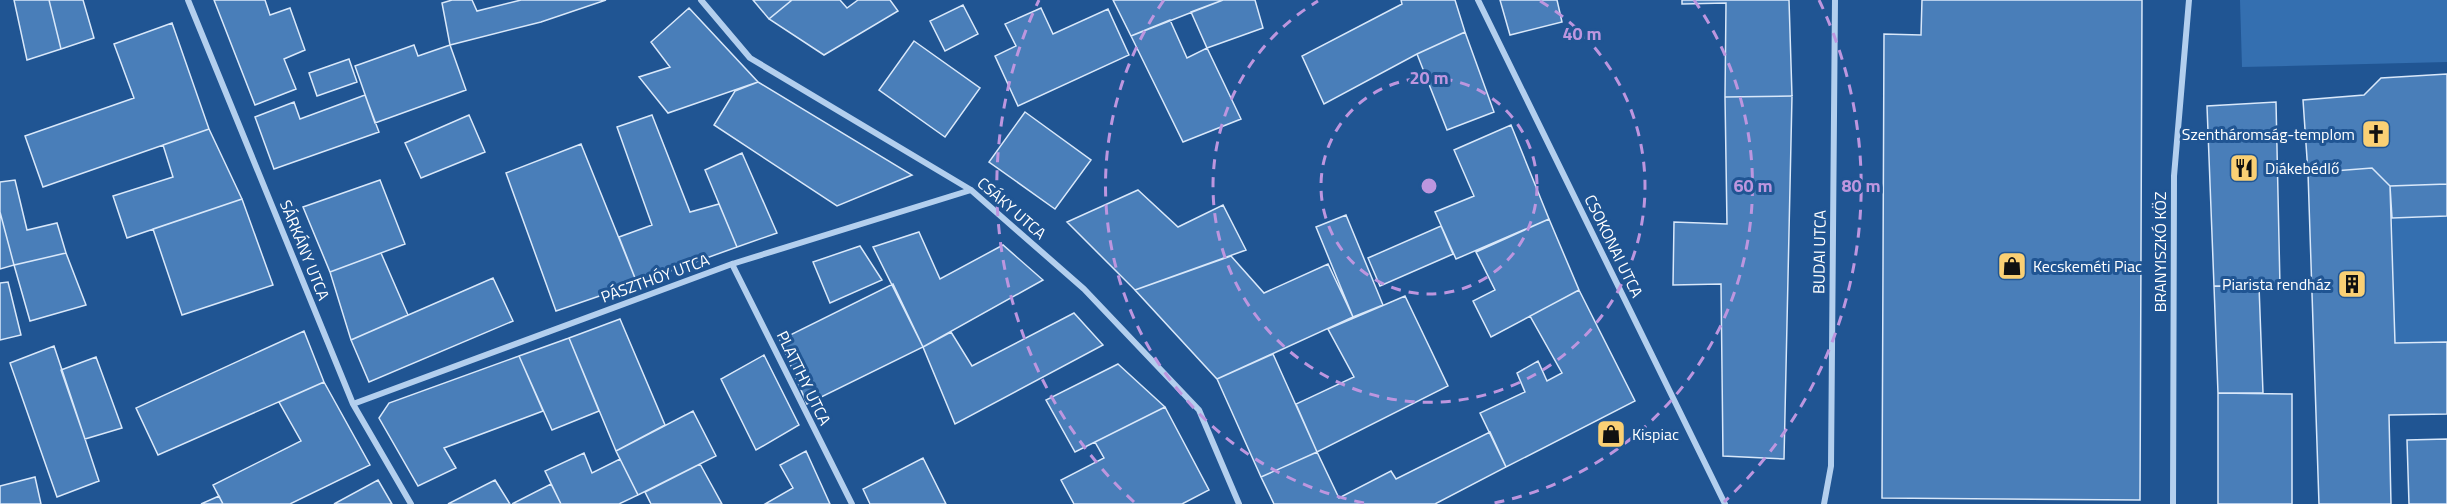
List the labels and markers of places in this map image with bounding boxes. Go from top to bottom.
church icon: Szentháromság-templom [2360,118,2392,150]
place label: Szentháromság-templom [2182,122,2355,146]
restaurant icon: Diákebédlő [2228,152,2260,184]
place label: Diákebédlő [2265,156,2339,180]
centre of rings [1419,176,1439,196]
shop icon: Kecskeméti Piac [1996,250,2028,282]
place label: Kecskeméti Piac [2033,254,2142,278]
building icon: Piarista rendház [2336,268,2368,300]
place label: Piarista rendház [2222,272,2331,296]
shop icon: Kispiac [1595,418,1627,450]
place label: Kispiac [1632,422,1679,446]

